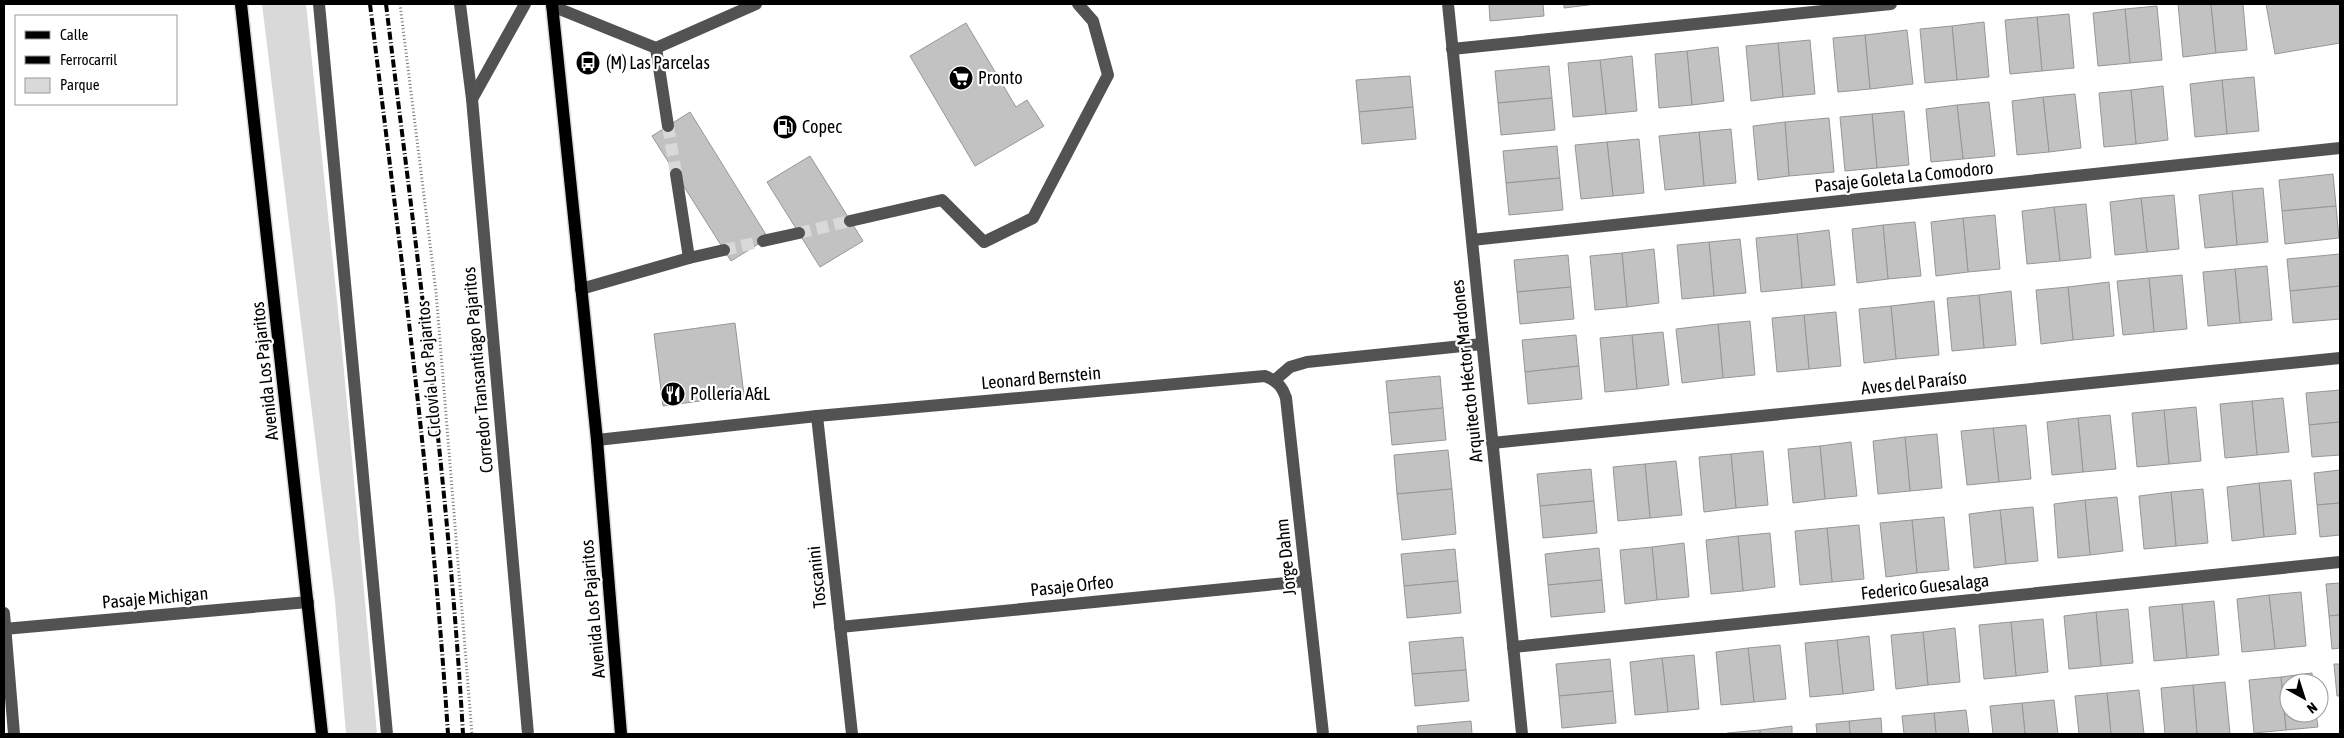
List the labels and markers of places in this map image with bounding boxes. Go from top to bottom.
bus stop icon: (M) Las Parcelas [575,50,601,76]
place label: (M) Las Parcelas [606,52,710,73]
supermarket icon: Pronto [948,65,974,91]
place label: Pronto [978,67,1023,88]
fuel station icon: Copec [772,114,798,140]
place label: Copec [802,116,842,137]
restaurant icon: Pollería A&L [660,381,686,407]
place label: Pollería A&L [690,383,770,404]

